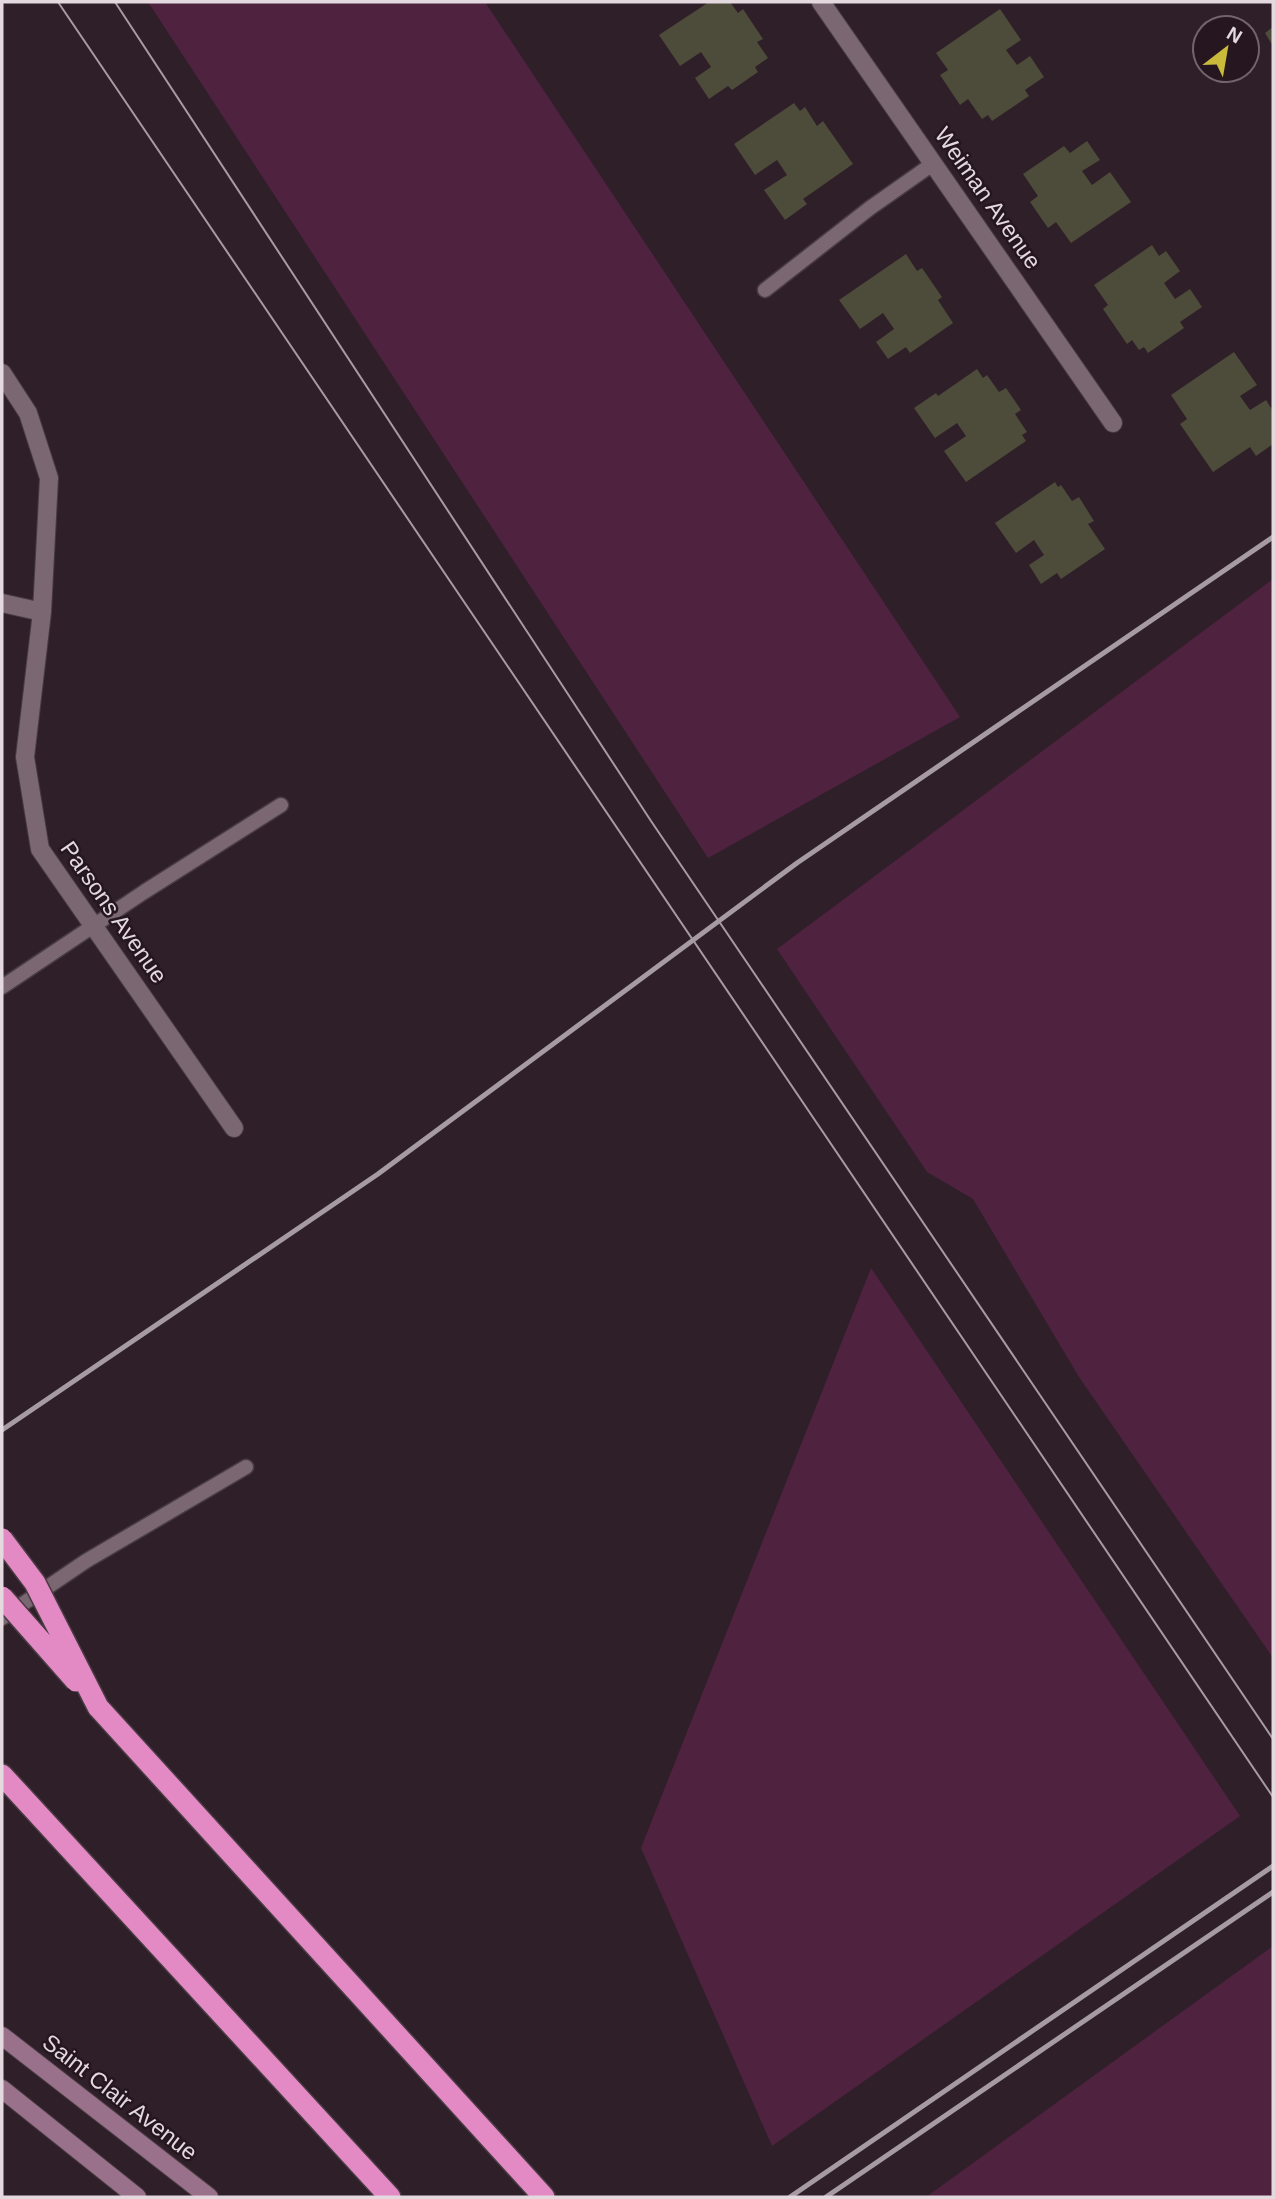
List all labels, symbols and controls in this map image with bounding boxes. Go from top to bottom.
north arrow [1191,14,1261,84]
text: N [1223,22,1246,47]
street label: Weiman Avenue [930,122,1046,274]
street label: Parsons Avenue [55,836,173,988]
street label: Saint Clair Avenue [38,2029,202,2165]

